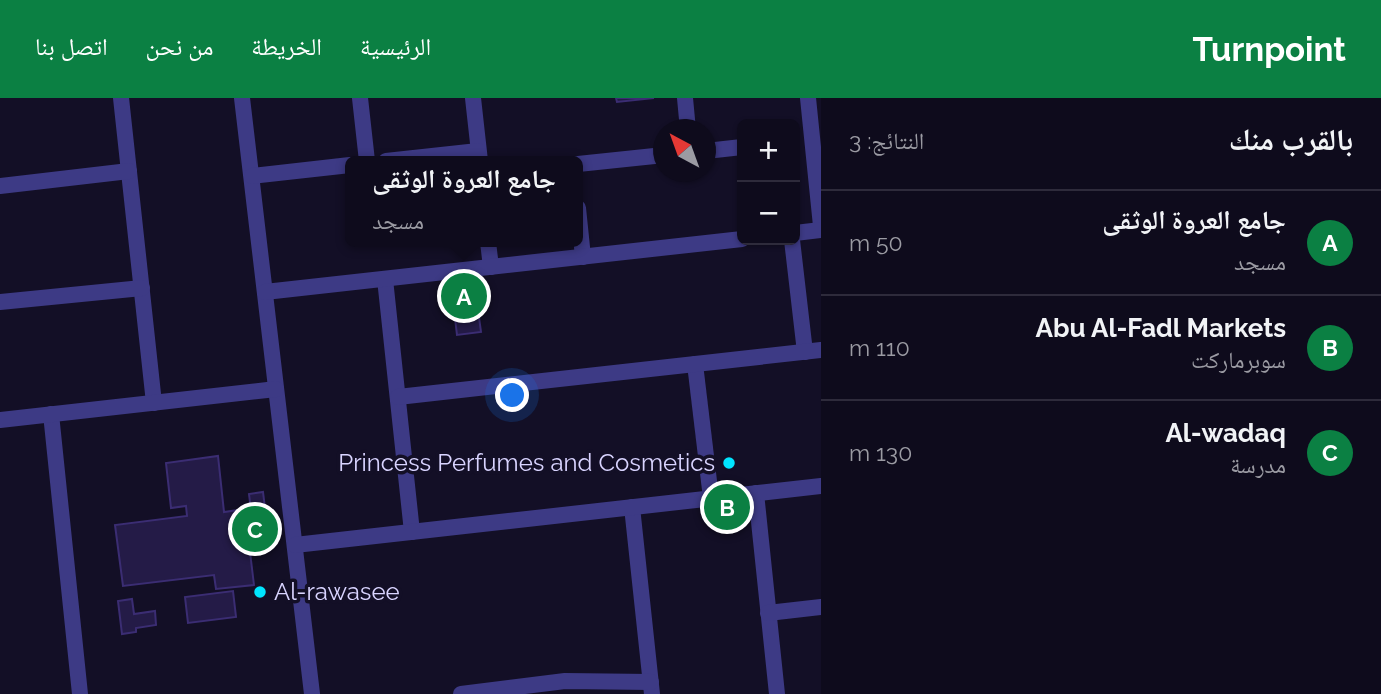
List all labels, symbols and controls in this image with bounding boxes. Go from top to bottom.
text: Turnpoint [1193,30,1346,69]
text: اتصل بنا [35,32,108,61]
text: من نحن [146,32,213,61]
text: الخريطة [251,32,322,61]
text: الرئيسية [360,32,431,61]
north arrow [653,119,716,182]
map controls [737,119,800,245]
button: + [737,119,800,182]
text: بالقرب منك [1229,122,1353,157]
text: النتائج: 3 [849,127,924,154]
popup [345,156,583,247]
text: جامع العروة الوثقى [372,164,556,194]
button: − [737,182,800,245]
text: جامع العروة الوثقى [1102,205,1286,235]
text: مسجد [372,207,424,234]
text: 50 m [849,229,903,256]
text: A [1322,229,1338,256]
text: مسجد [1234,248,1286,275]
pin: A [441,270,487,322]
text: Abu Al-Fadl Markets [1036,313,1286,343]
text: 110 m [849,334,910,361]
text: B [1322,334,1338,361]
text: سوبرماركت [1191,346,1286,373]
your location [495,378,529,412]
text: Al-wadaq [1165,418,1286,448]
text: 130 m [849,439,912,466]
text: C [1322,439,1338,466]
place label: Princess Perfumes and Cosmetics [338,448,715,477]
text: مدرسة [1230,451,1286,478]
marker: Princess Perfumes and Cosmetics [721,455,737,471]
pin: B [704,481,750,533]
pin: C [232,503,278,555]
place label: Al-rawasee [274,577,400,606]
marker: Al-rawasee [252,584,268,600]

